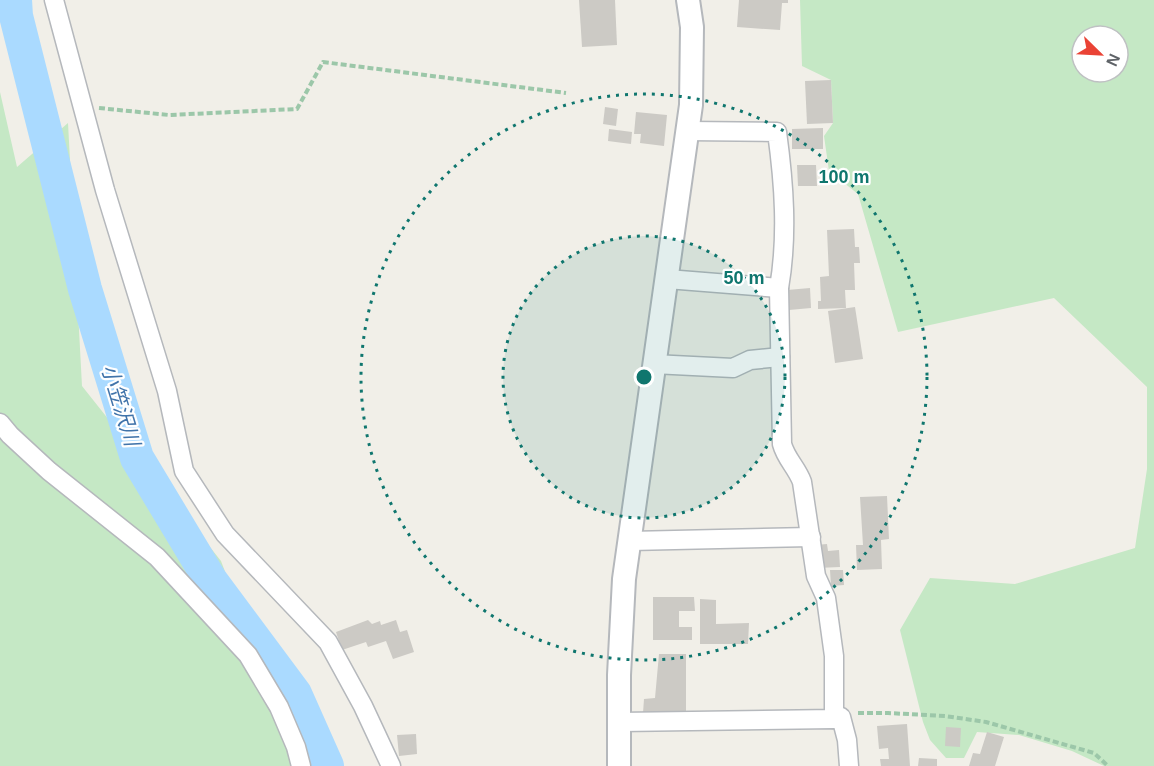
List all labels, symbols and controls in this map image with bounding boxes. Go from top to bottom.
north arrow [1070,24,1130,84]
text: N [1103,51,1123,69]
text: 100 m [818,167,870,187]
text: 50 m [723,268,765,288]
water label: 小笠沢川 [98,361,145,450]
centre of rings [634,367,654,387]

